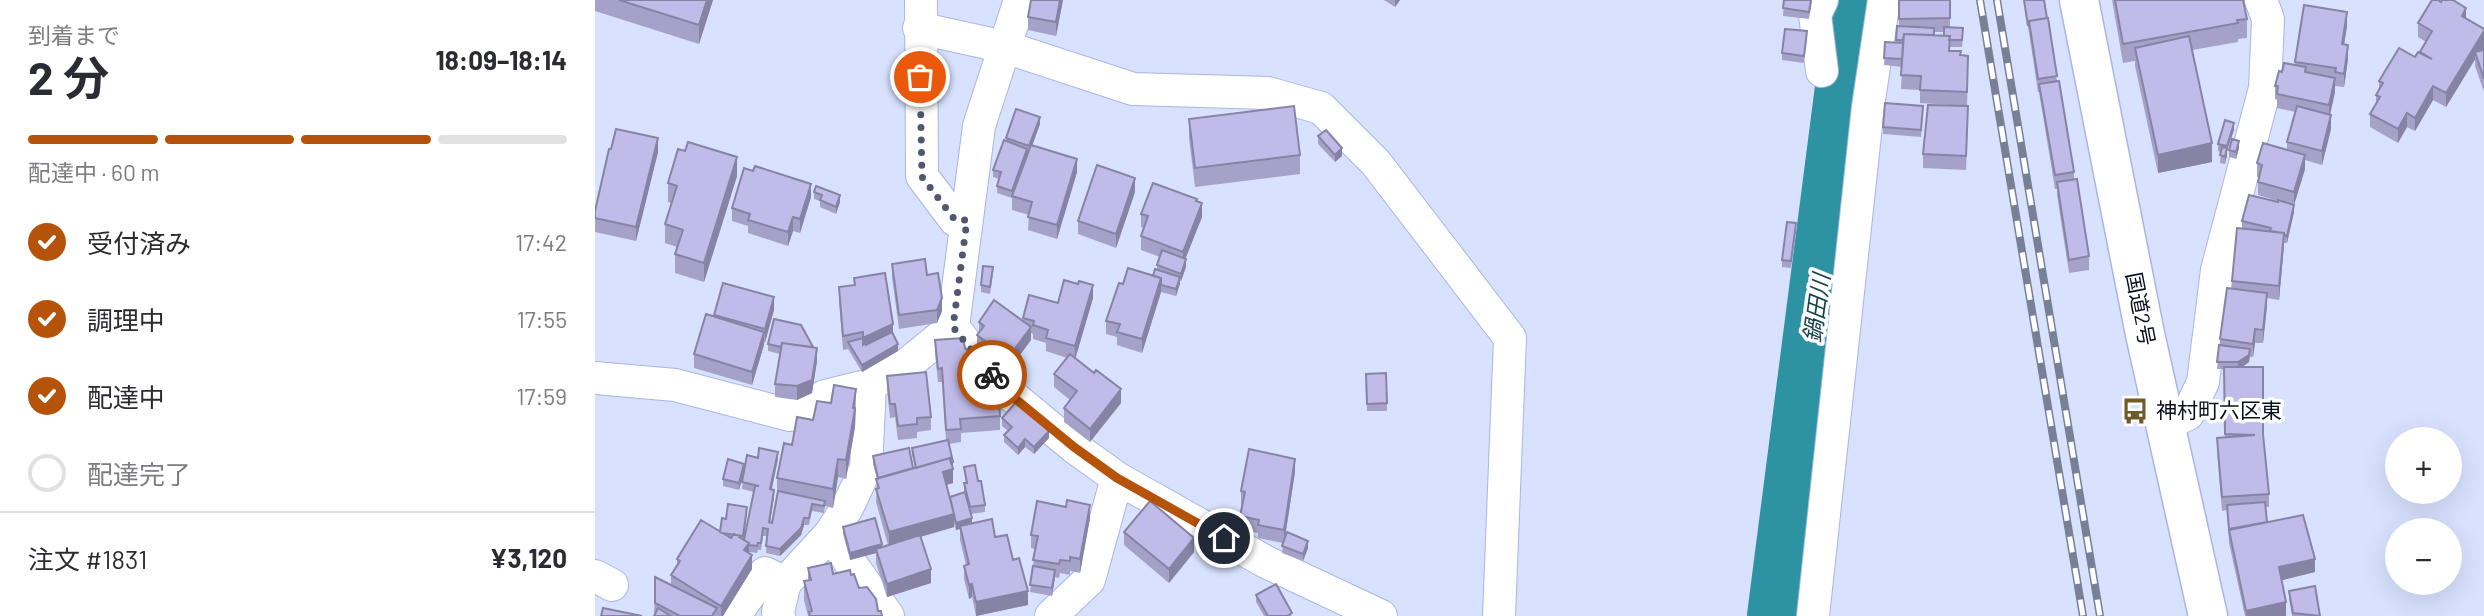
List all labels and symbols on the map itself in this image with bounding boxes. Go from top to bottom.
pin [890,47,950,107]
water label: 鍋田川 [1797,269,1835,344]
street label: 国道2号 [2122,270,2161,348]
courier [957,340,1027,410]
bus stop icon: 神村町六区東 [2120,396,2150,426]
place label: 神村町六区東 [2156,397,2282,422]
pin [1194,508,1254,568]

